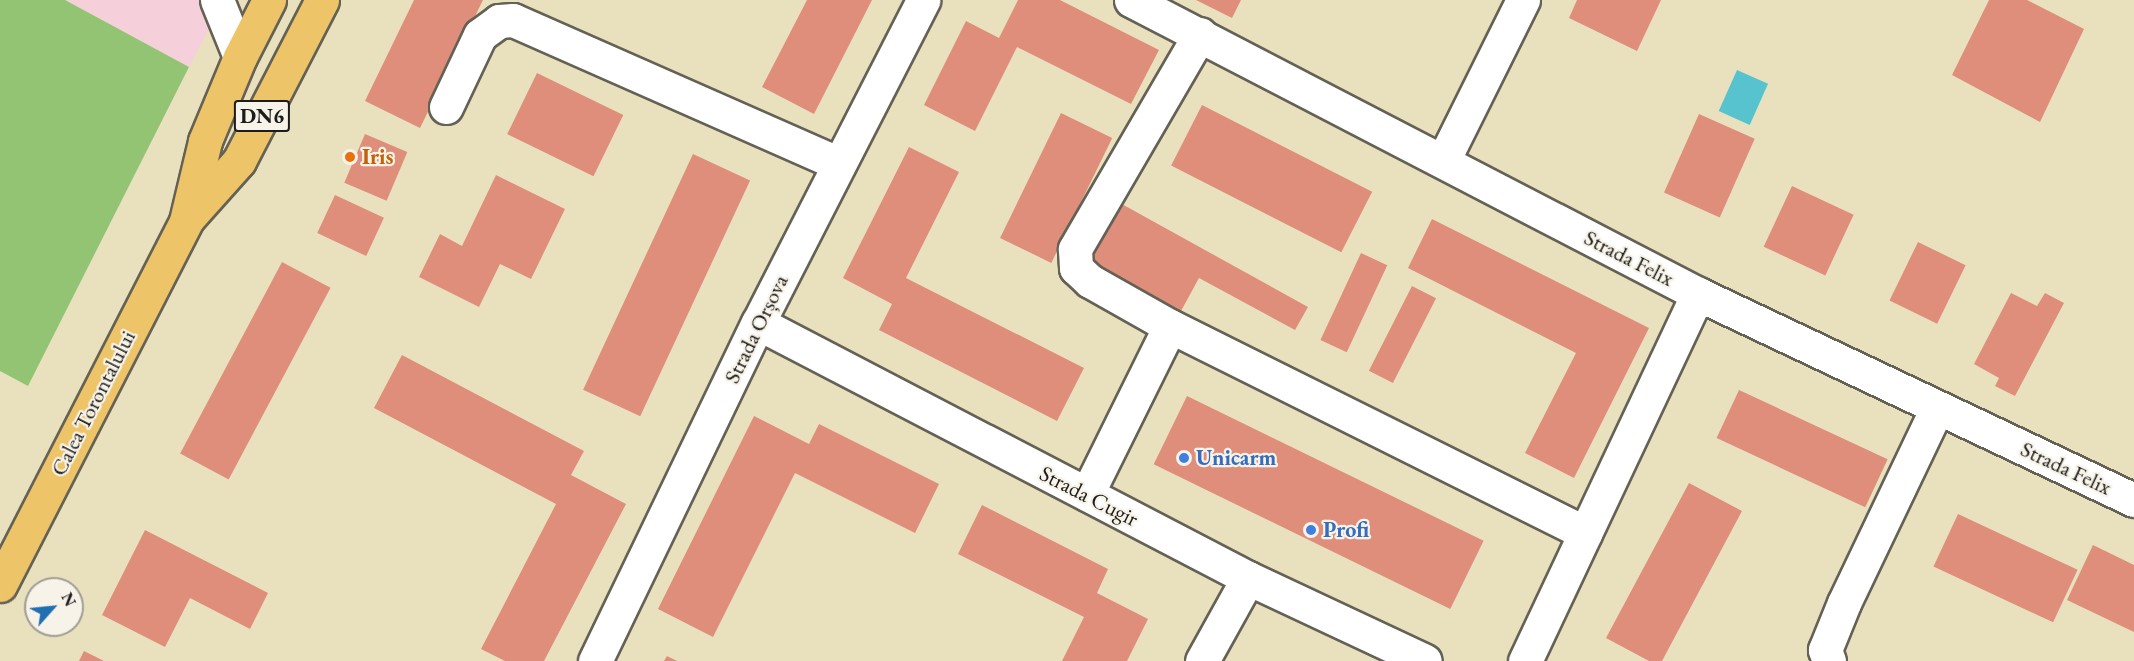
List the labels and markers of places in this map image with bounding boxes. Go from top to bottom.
place label: Iris [362,144,394,170]
marker: Iris [343,150,357,164]
place label: Unicarm [1196,445,1276,471]
marker: Unicarm [1177,451,1191,465]
place label: Profi [1323,517,1369,543]
marker: Profi [1304,523,1318,537]

